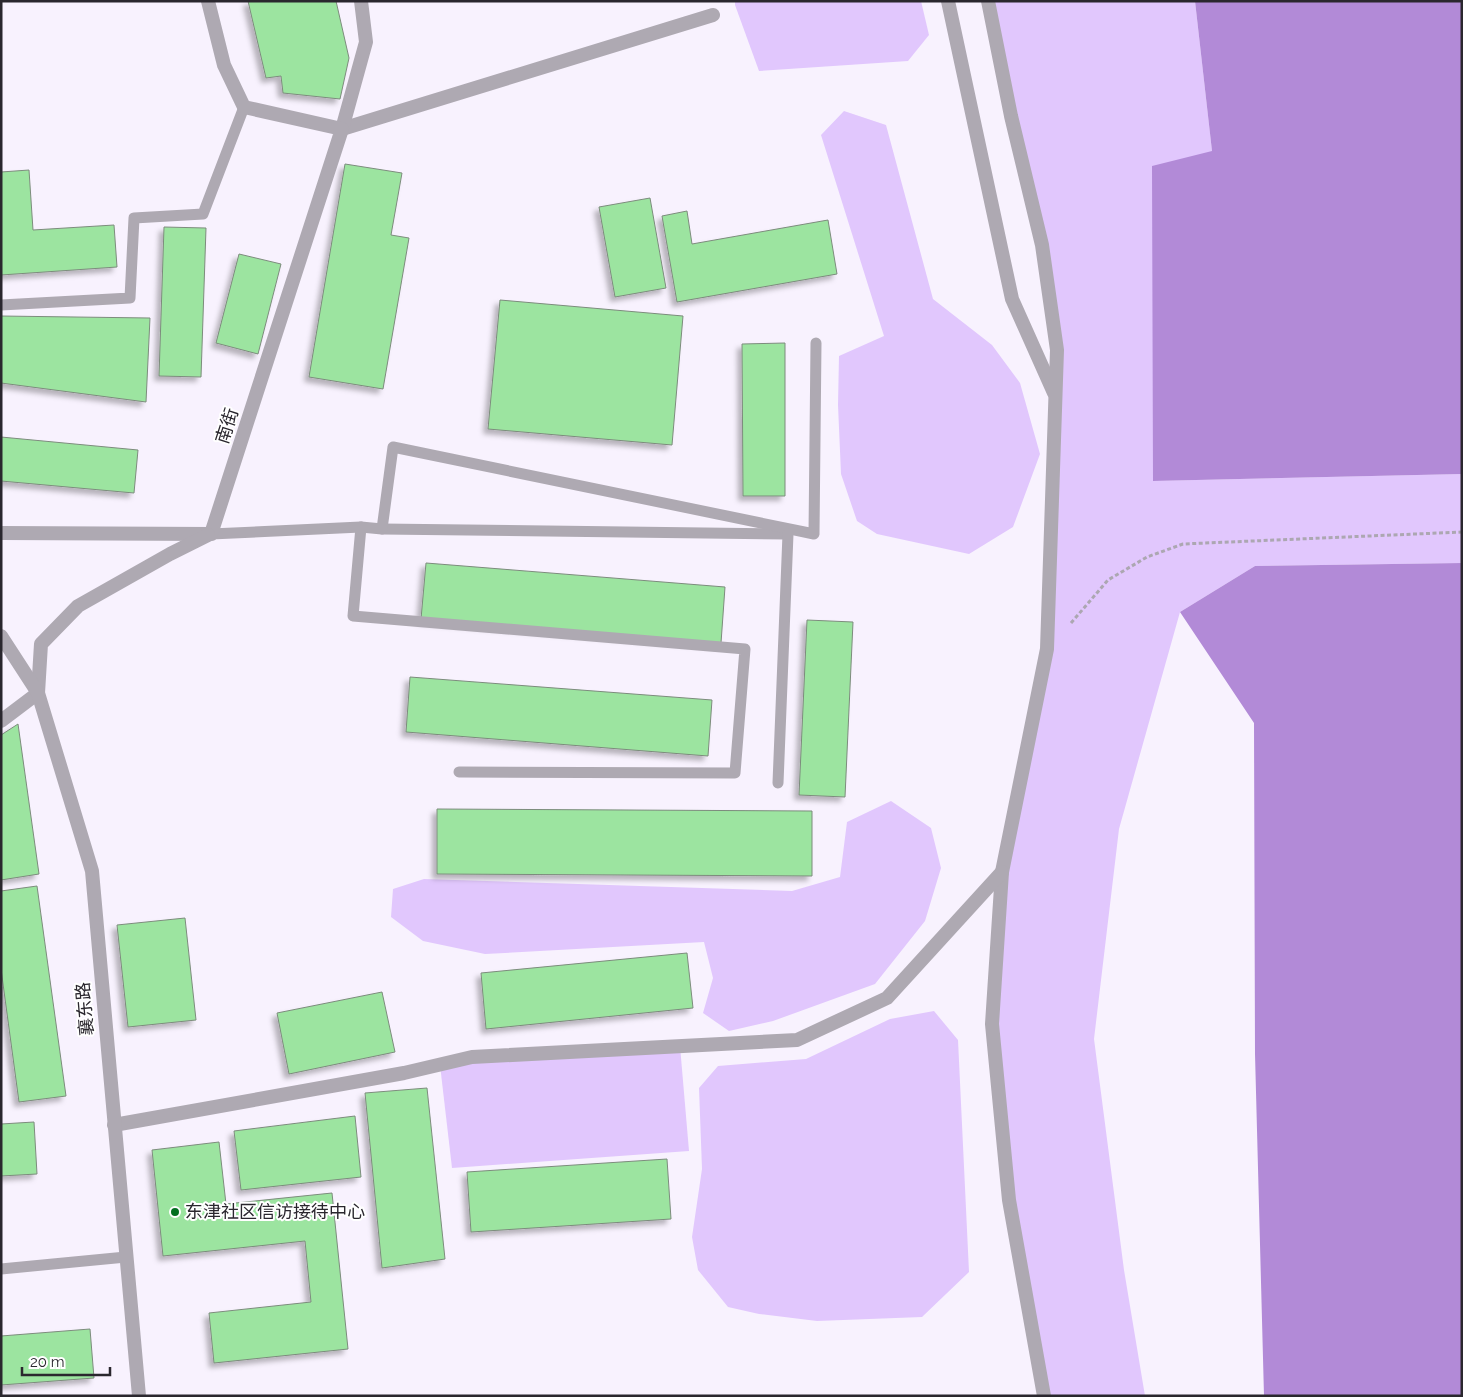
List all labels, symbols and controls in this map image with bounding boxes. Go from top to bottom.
street label: 南街 [211,405,242,446]
street label: 襄东路 [72,981,97,1037]
place label: 东津社区信访接待中心 [185,1201,365,1222]
marker: 东津社区信访接待中心 [169,1206,181,1218]
scale bar [22,1344,110,1376]
text: 20 m [30,1353,65,1371]

